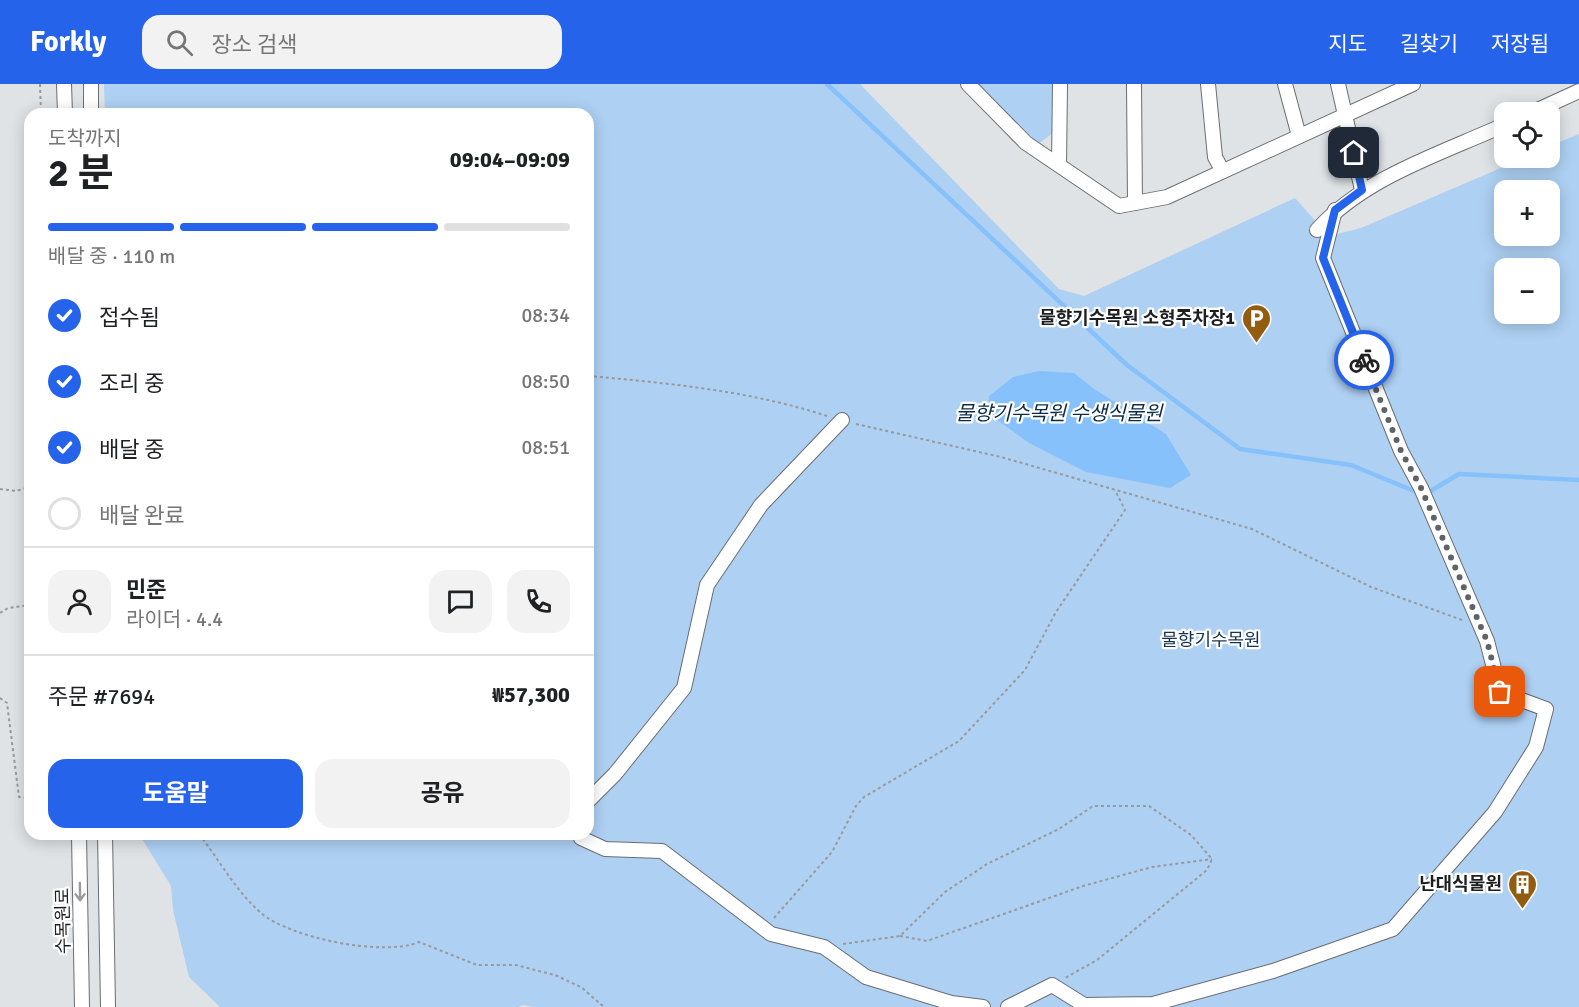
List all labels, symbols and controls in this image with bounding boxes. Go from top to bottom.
search box [142,15,562,69]
text: Forkly [30,25,106,59]
icon: search [163,26,196,59]
text: 장소 검색 [211,31,297,58]
text: 지도 [1328,31,1367,57]
text: 길찾기 [1400,31,1458,57]
text: 저장됨 [1491,31,1549,57]
map controls [1494,102,1560,324]
button: locate [1494,102,1560,168]
text: 도착까지 [48,126,122,151]
pin [1328,127,1379,178]
icon: home [1337,136,1370,169]
text: 09:04–09:09 [450,146,570,173]
text: 2 분 [48,149,114,197]
button: + [1494,180,1560,246]
text: 배달 중 · 110 m [48,244,175,269]
button: − [1494,258,1560,324]
icon: check [48,299,81,332]
parking icon: 물향기수목원 소형주차장1 [1240,302,1272,344]
text: 08:34 [521,303,570,328]
text: 접수됨 [99,304,160,331]
place label: 물향기수목원 소형주차장1 [1039,307,1235,329]
courier [1334,330,1394,390]
icon: bike [1348,344,1381,377]
icon: check [48,365,81,398]
text: 08:50 [521,369,570,394]
text: 조리 중 [99,370,165,397]
water label: 물향기수목원 수생식물원 [956,401,1164,426]
icon: check [48,431,81,464]
text: 08:51 [521,435,570,460]
text: 배달 중 [99,436,165,463]
text: 배달 완료 [99,502,185,529]
button: person [48,570,111,633]
button: chat [429,570,492,633]
button: phone [507,570,570,633]
text: 민준 [126,576,166,603]
text: 라이더 · 4.4 [126,607,223,632]
park label: 물향기수목원 [1161,629,1261,651]
pin [1474,666,1525,717]
icon: bag [1483,675,1516,708]
text: ₩57,300 [492,681,570,708]
text: 주문 #7694 [48,683,155,710]
button: 도움말 [48,759,303,828]
button: 공유 [315,759,570,828]
building icon: 난대식물원 [1507,868,1539,910]
place label: 난대식물원 [1419,873,1502,895]
one-way arrow [74,882,86,902]
street label: 수목원로 [51,888,75,954]

